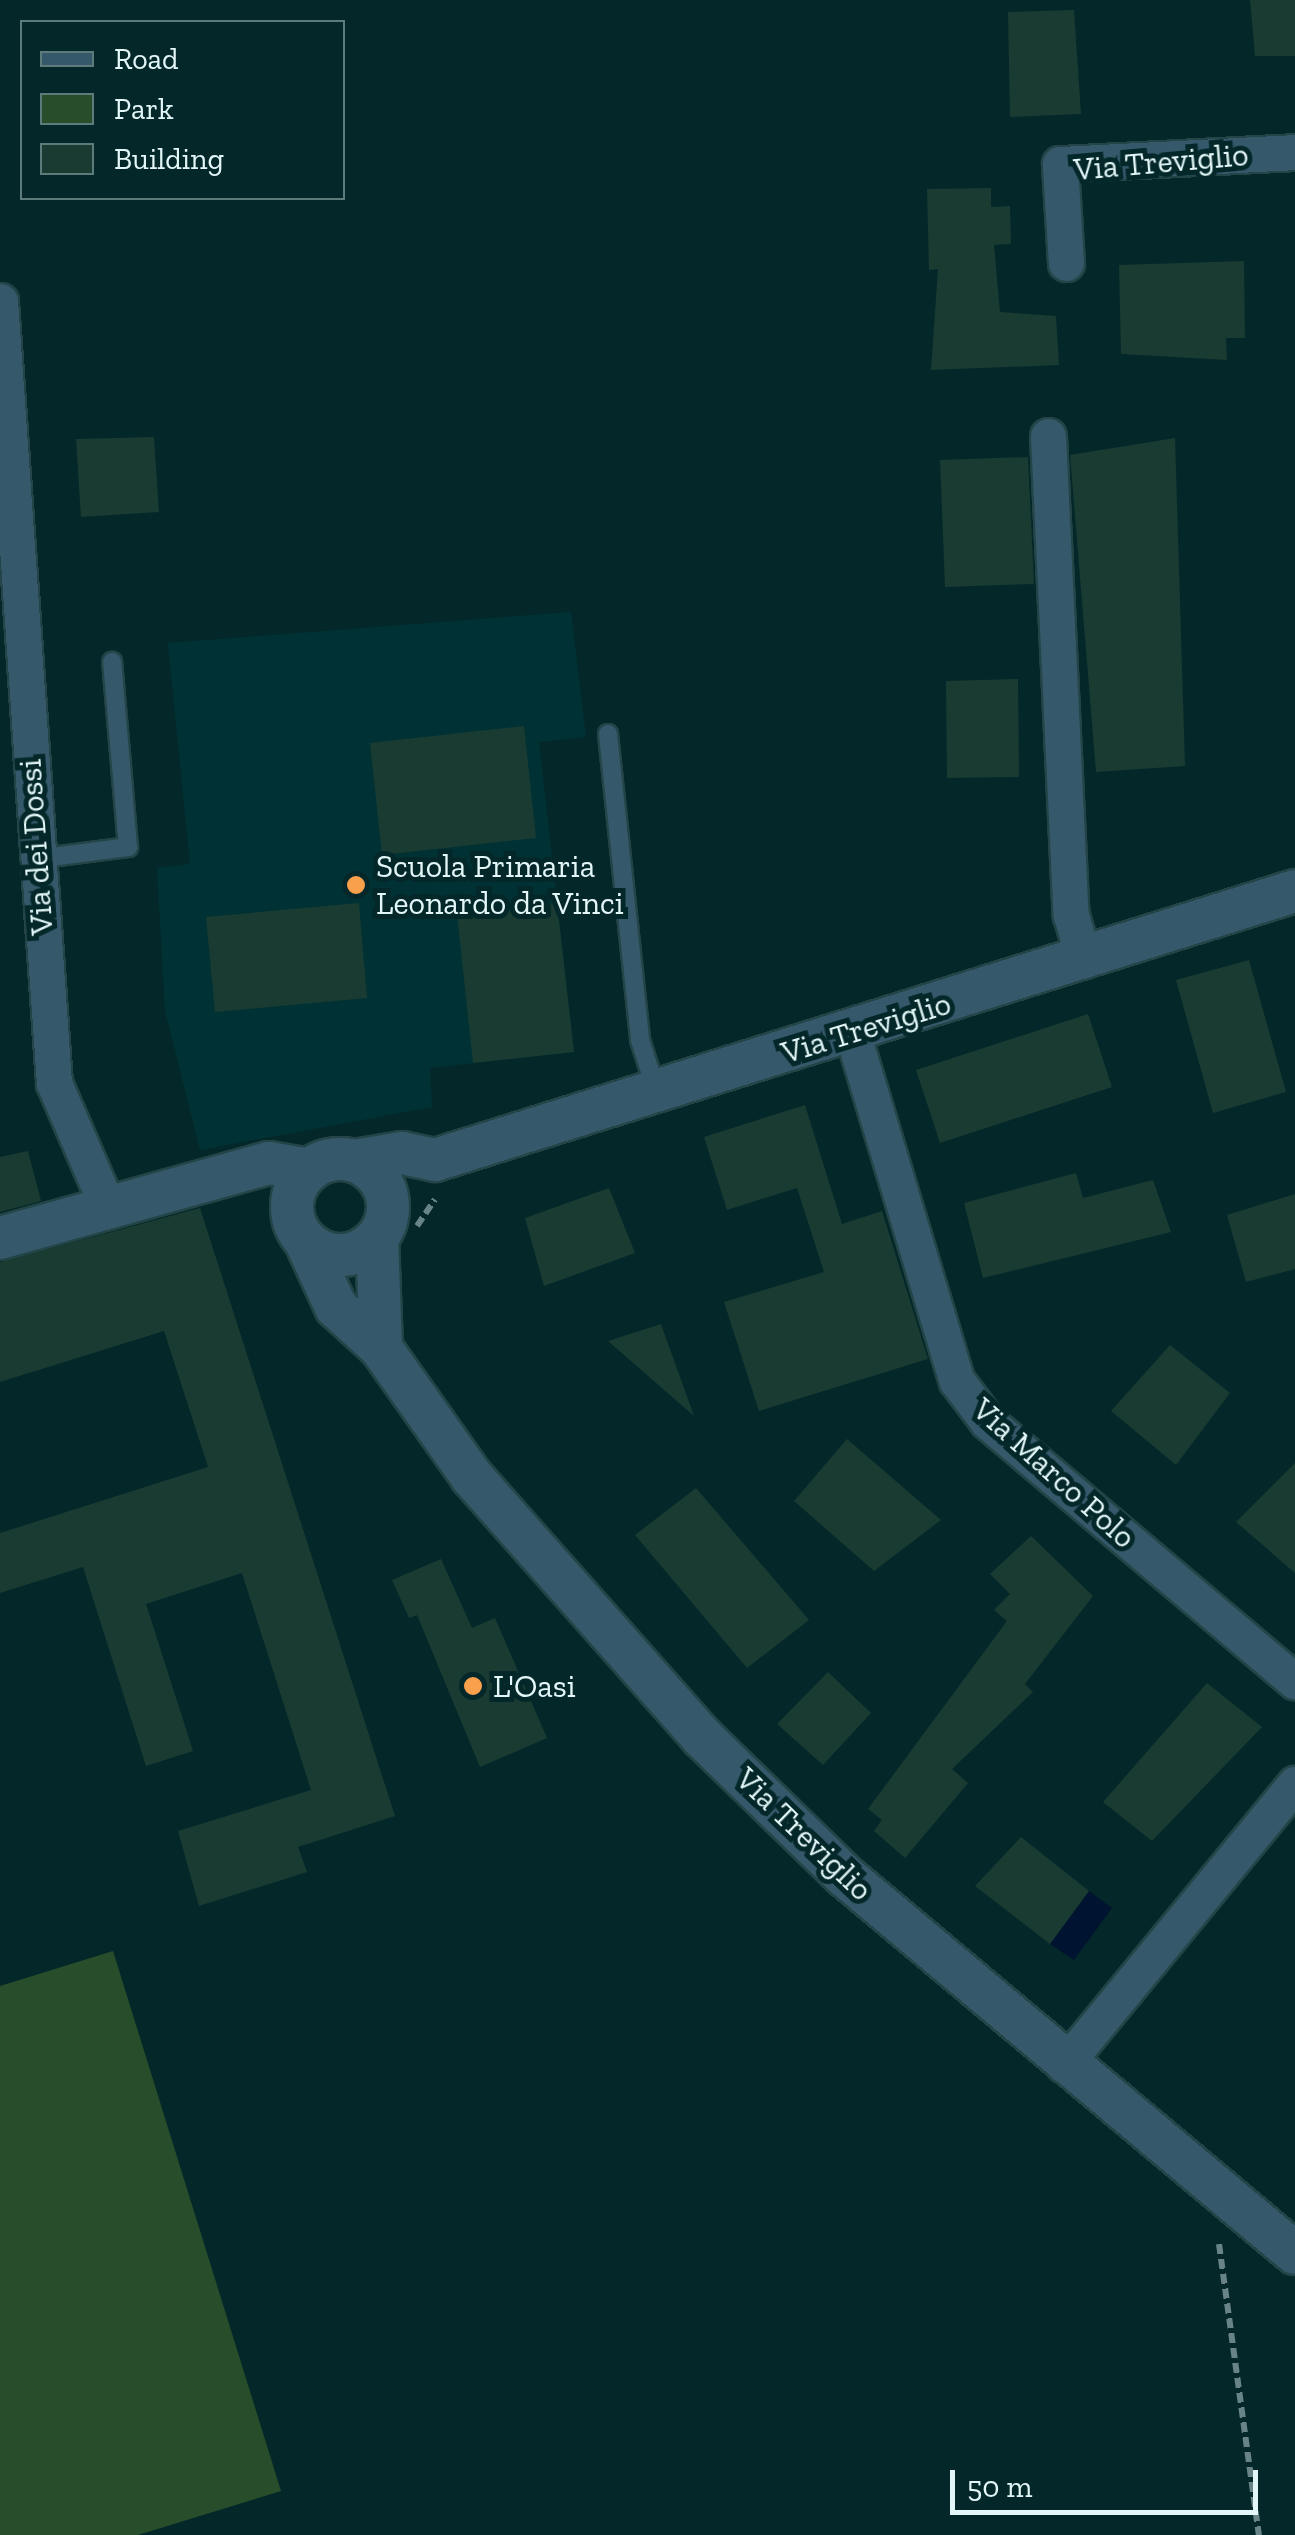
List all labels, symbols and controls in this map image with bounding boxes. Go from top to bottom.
legend [20,20,345,200]
text: Road [114,41,179,77]
text: Park [114,91,174,127]
street label: Via Treviglio [1072,135,1250,189]
text: Building [114,141,224,177]
street label: Via dei Dossi [11,758,61,936]
place label: Scuola Primaria Leonardo da Vinci [376,848,625,923]
marker: Scuola Primaria Leonardo da Vinci [345,874,367,896]
street label: Via Treviglio [776,984,956,1072]
street label: Via Marco Polo [965,1390,1143,1556]
place label: L'Oasi [493,1667,576,1705]
marker: L'Oasi [462,1675,484,1697]
street label: Via Treviglio [727,1759,881,1909]
scale bar [955,2450,1262,2512]
text: 50 m [967,2469,1032,2505]

